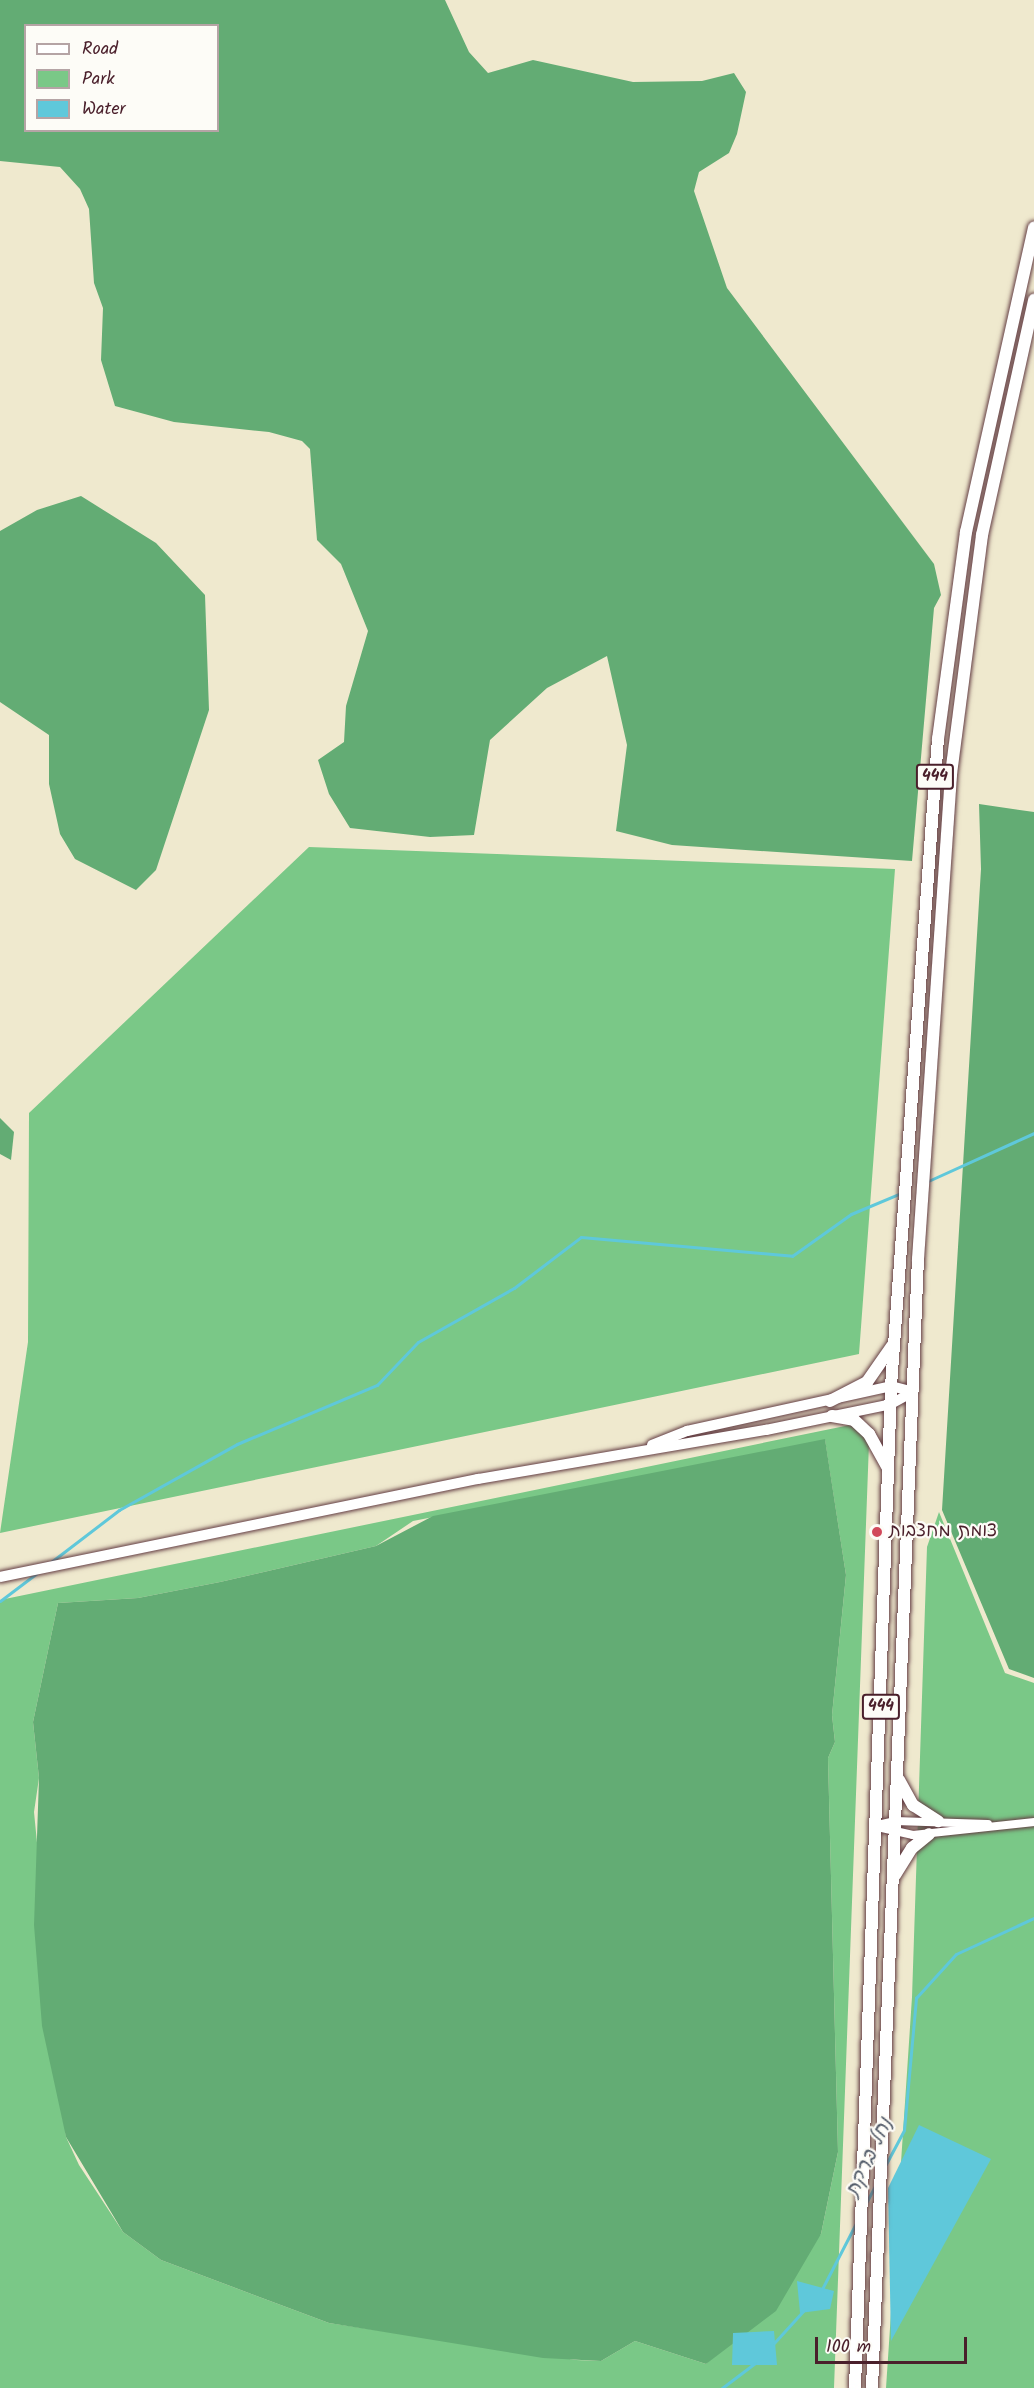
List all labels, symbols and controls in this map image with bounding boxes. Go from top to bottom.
legend [24,24,219,132]
text: Road [82,35,118,64]
text: Park [82,65,115,94]
text: Water [82,95,126,124]
road number: 444 [916,764,954,790]
place label: צומת מחצבות [889,1521,997,1543]
marker: צומת מחצבות [870,1525,884,1539]
road number: 444 [862,1694,900,1720]
water label: נחל ברקת [841,2115,899,2201]
scale bar [818,2325,970,2363]
text: 100 m [826,2333,871,2362]

